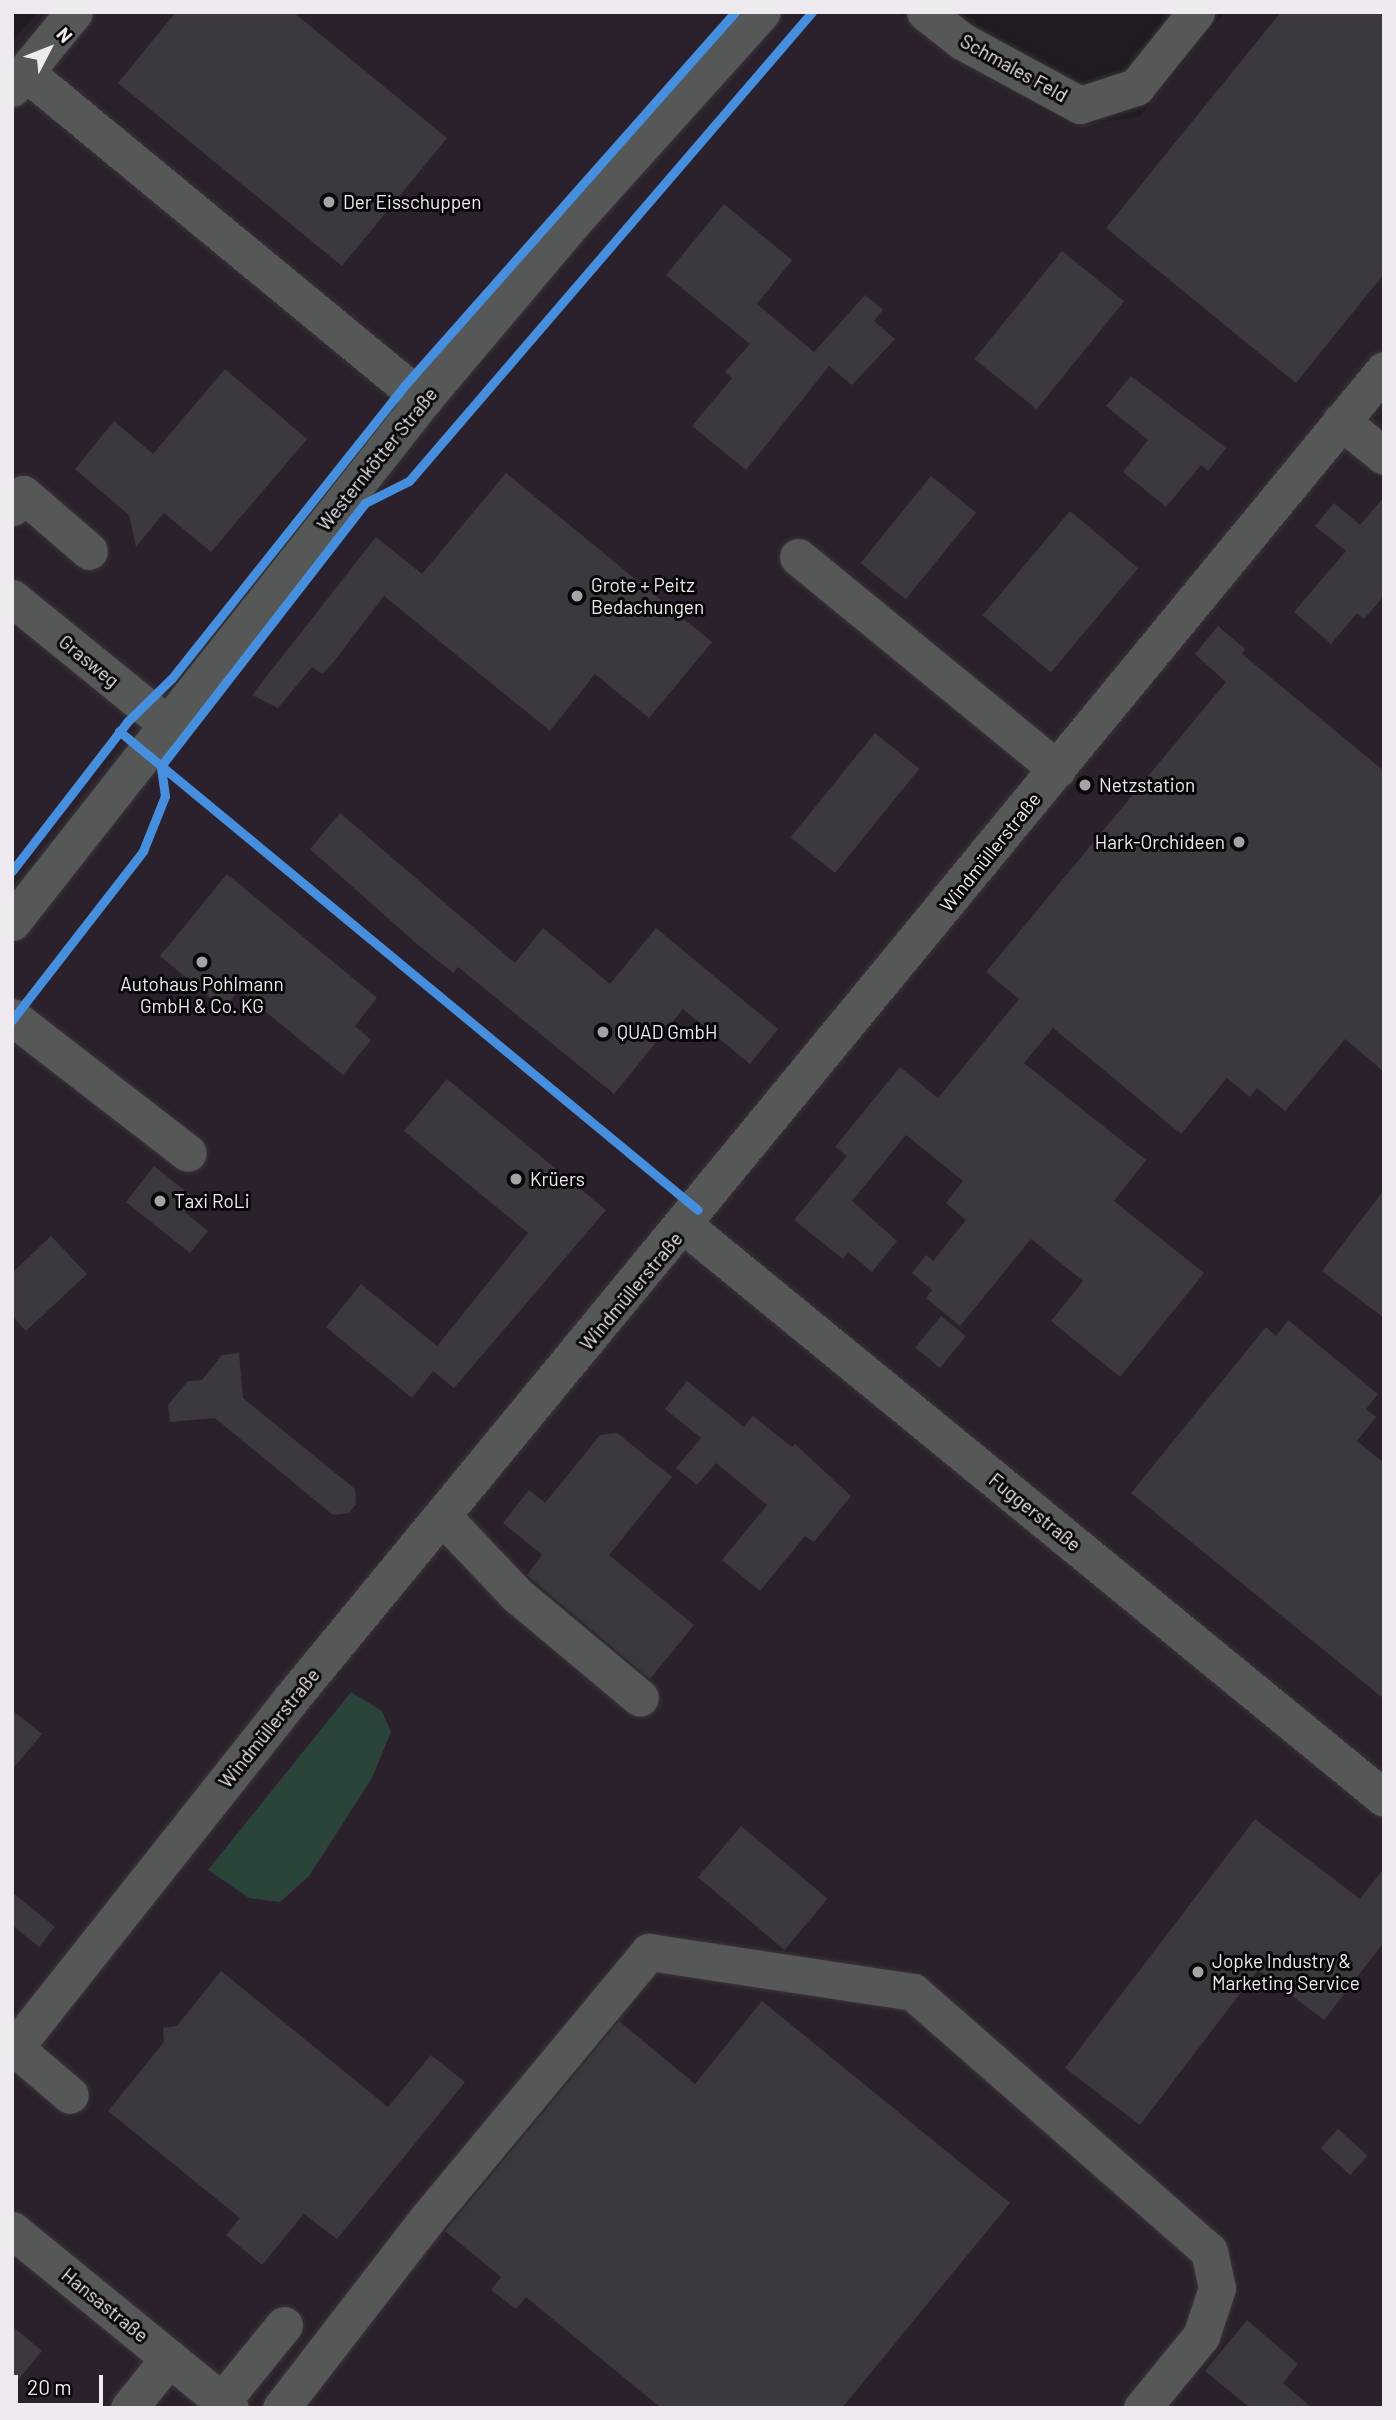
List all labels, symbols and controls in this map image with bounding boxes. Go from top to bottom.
north arrow [14,14,84,84]
text: N [52,22,78,47]
street label: Schmales Feld [957,29,1071,107]
place label: Der Eisschuppen [343,191,481,213]
marker: Der Eisschuppen [321,194,337,210]
street label: Westernkötter Straße [312,383,442,535]
place label: Grote + Peitz Bedachungen [591,574,704,618]
marker: Grote + Peitz Bedachungen [569,588,585,604]
street label: Grasweg [54,630,124,692]
place label: Netzstation [1099,774,1195,796]
marker: Netzstation [1077,777,1093,793]
street label: Windmüllerstraße [935,788,1045,916]
place label: Hark-Orchideen [1095,831,1225,853]
marker: Hark-Orchideen [1231,834,1247,850]
marker: Autohaus Pohlmann GmbH & Co. KG [194,954,210,970]
place label: Autohaus Pohlmann GmbH & Co. KG [120,973,284,1017]
place label: QUAD GmbH [617,1021,717,1043]
marker: QUAD GmbH [595,1024,611,1040]
place label: Krüers [530,1168,585,1190]
marker: Krüers [508,1171,524,1187]
place label: Taxi RoLi [174,1190,250,1212]
marker: Taxi RoLi [152,1193,168,1209]
street label: Windmüllerstraße [575,1227,687,1355]
street label: Fuggerstraße [985,1468,1085,1556]
street label: Windmüllerstraße [214,1664,324,1792]
place label: Jopke Industry & Marketing Service [1212,1950,1360,1994]
marker: Jopke Industry & Marketing Service [1190,1964,1206,1980]
street label: Hansastraße [57,2263,153,2347]
scale bar [18,2360,107,2404]
text: 20 m [27,2374,72,2399]

